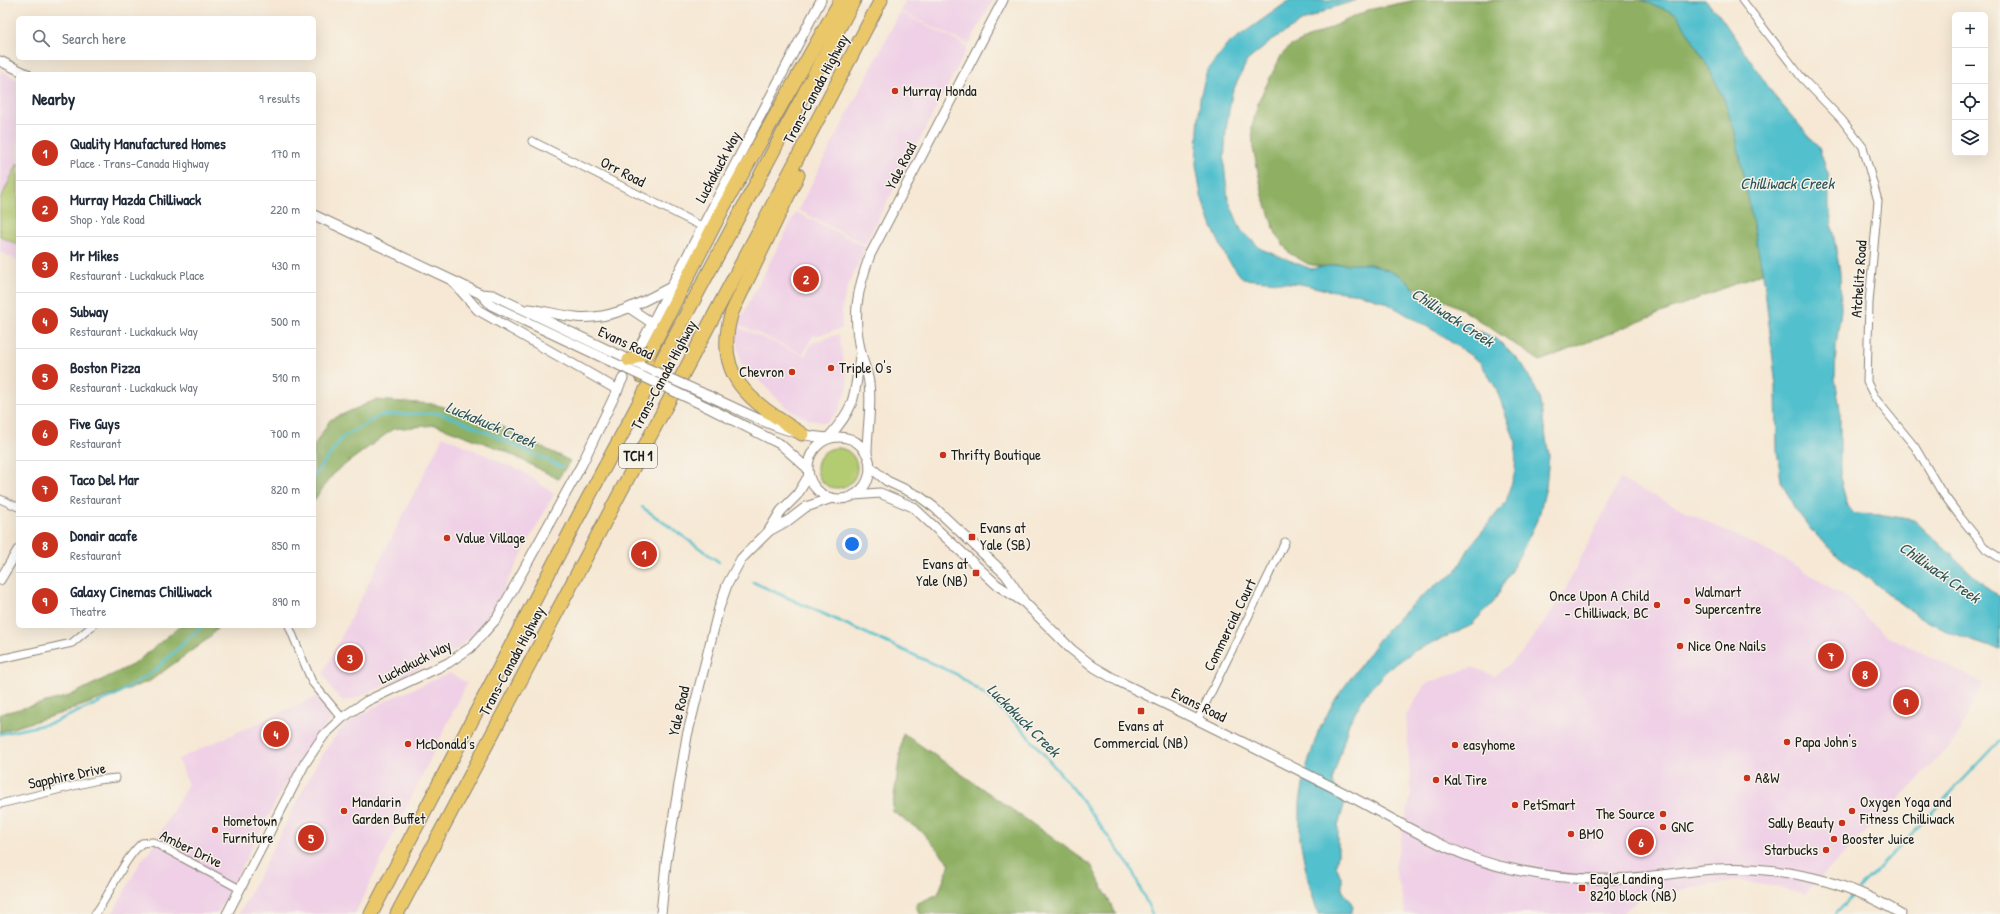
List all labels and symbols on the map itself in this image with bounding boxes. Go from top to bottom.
street label: Trans-Canada Highway [778,30,853,147]
place label: Murray Honda [903,80,977,101]
marker: Murray Honda [890,86,900,96]
street label: Luckakuck Way [690,127,745,206]
street label: Yale Road [880,138,921,193]
street label: Orr Road [597,151,649,192]
water label: Chilliwack Creek [1740,172,1835,194]
street label: Atchelitz Road [1845,239,1872,318]
pin: 2 [793,264,819,294]
water label: Chilliwack Creek [1408,282,1500,353]
street label: Trans-Canada Highway [626,316,701,433]
street label: Evans Road [595,321,658,365]
place label: Triple O's [839,357,892,378]
place label: Chevron [739,361,784,382]
marker: Triple O's [826,363,836,373]
marker: Chevron [787,367,797,377]
water label: Luckakuck Creek [443,395,540,453]
road number: TCH 1 [619,444,657,468]
place label: Thrifty Boutique [951,444,1041,465]
marker: Thrifty Boutique [938,450,948,460]
place label: Evans at Yale (SB) [980,517,1031,555]
place label: Value Village [455,527,526,548]
marker: Evans at Yale (SB) [967,532,977,542]
marker: Value Village [442,533,452,543]
your location [842,534,862,554]
water label: Chilliwack Creek [1895,536,1986,609]
pin: 1 [631,539,657,569]
place label: Evans at Yale (NB) [916,553,969,591]
marker: Evans at Yale (NB) [971,568,981,578]
street label: Commercial Court [1198,574,1261,674]
place label: Walmart Supercentre [1695,581,1762,619]
place label: Once Upon A Child - Chilliwack, BC [1549,585,1649,623]
marker: Walmart Supercentre [1682,596,1692,606]
marker: Once Upon A Child - Chilliwack, BC [1652,600,1662,610]
street label: Trans-Canada Highway [474,602,549,719]
street label: Luckakuck Way [375,634,455,689]
place label: Nice One Nails [1688,635,1766,656]
marker: Nice One Nails [1675,641,1685,651]
pin: 7 [1818,641,1844,671]
pin: 3 [337,643,363,673]
pin: 8 [1852,659,1878,689]
water label: Luckakuck Creek [983,679,1066,762]
street label: Evans Road [1168,682,1231,727]
street label: Yale Road [663,684,694,738]
pin: 9 [1893,687,1919,717]
marker: Evans at Commercial (NB) [1136,706,1146,716]
place label: Evans at Commercial (NB) [1094,715,1188,753]
pin: 4 [263,719,289,749]
place label: Papa John's [1795,731,1857,752]
place label: McDonald's [416,733,475,754]
place label: easyhome [1463,734,1516,755]
marker: Papa John's [1782,737,1792,747]
marker: McDonald's [403,739,413,749]
marker: easyhome [1450,740,1460,750]
street label: Sapphire Drive [26,757,108,794]
place label: A&W [1755,767,1780,788]
place label: Kal Tire [1444,769,1487,790]
marker: A&W [1742,773,1752,783]
marker: Kal Tire [1431,775,1441,785]
place label: Mandarin Garden Buffet [352,791,426,829]
place label: Oxygen Yoga and Fitness Chilliwack [1859,791,1954,829]
place label: PetSmart [1523,794,1576,815]
marker: PetSmart [1510,800,1520,810]
place label: The Source [1596,803,1655,824]
marker: Mandarin Garden Buffet [339,806,349,816]
marker: Oxygen Yoga and Fitness Chilliwack [1847,806,1857,816]
marker: The Source [1658,809,1668,819]
place label: Hometown Furniture [222,810,277,848]
place label: Sally Beauty [1768,812,1834,833]
place label: GNC [1671,816,1694,837]
marker: Sally Beauty [1837,818,1847,828]
marker: GNC [1658,822,1668,832]
pin: 5 [298,823,324,853]
place label: BMO [1579,823,1604,844]
street label: Amber Drive [156,824,226,873]
marker: Hometown Furniture [210,825,220,835]
pin: 6 [1628,827,1654,857]
place label: Booster Juice [1842,828,1915,849]
marker: BMO [1566,829,1576,839]
marker: Booster Juice [1829,834,1839,844]
place label: Starbucks [1764,839,1818,860]
marker: Starbucks [1821,845,1831,855]
place label: Eagle Landing 8210 block (NB) [1590,868,1677,906]
marker: Eagle Landing 8210 block (NB) [1577,883,1587,893]

